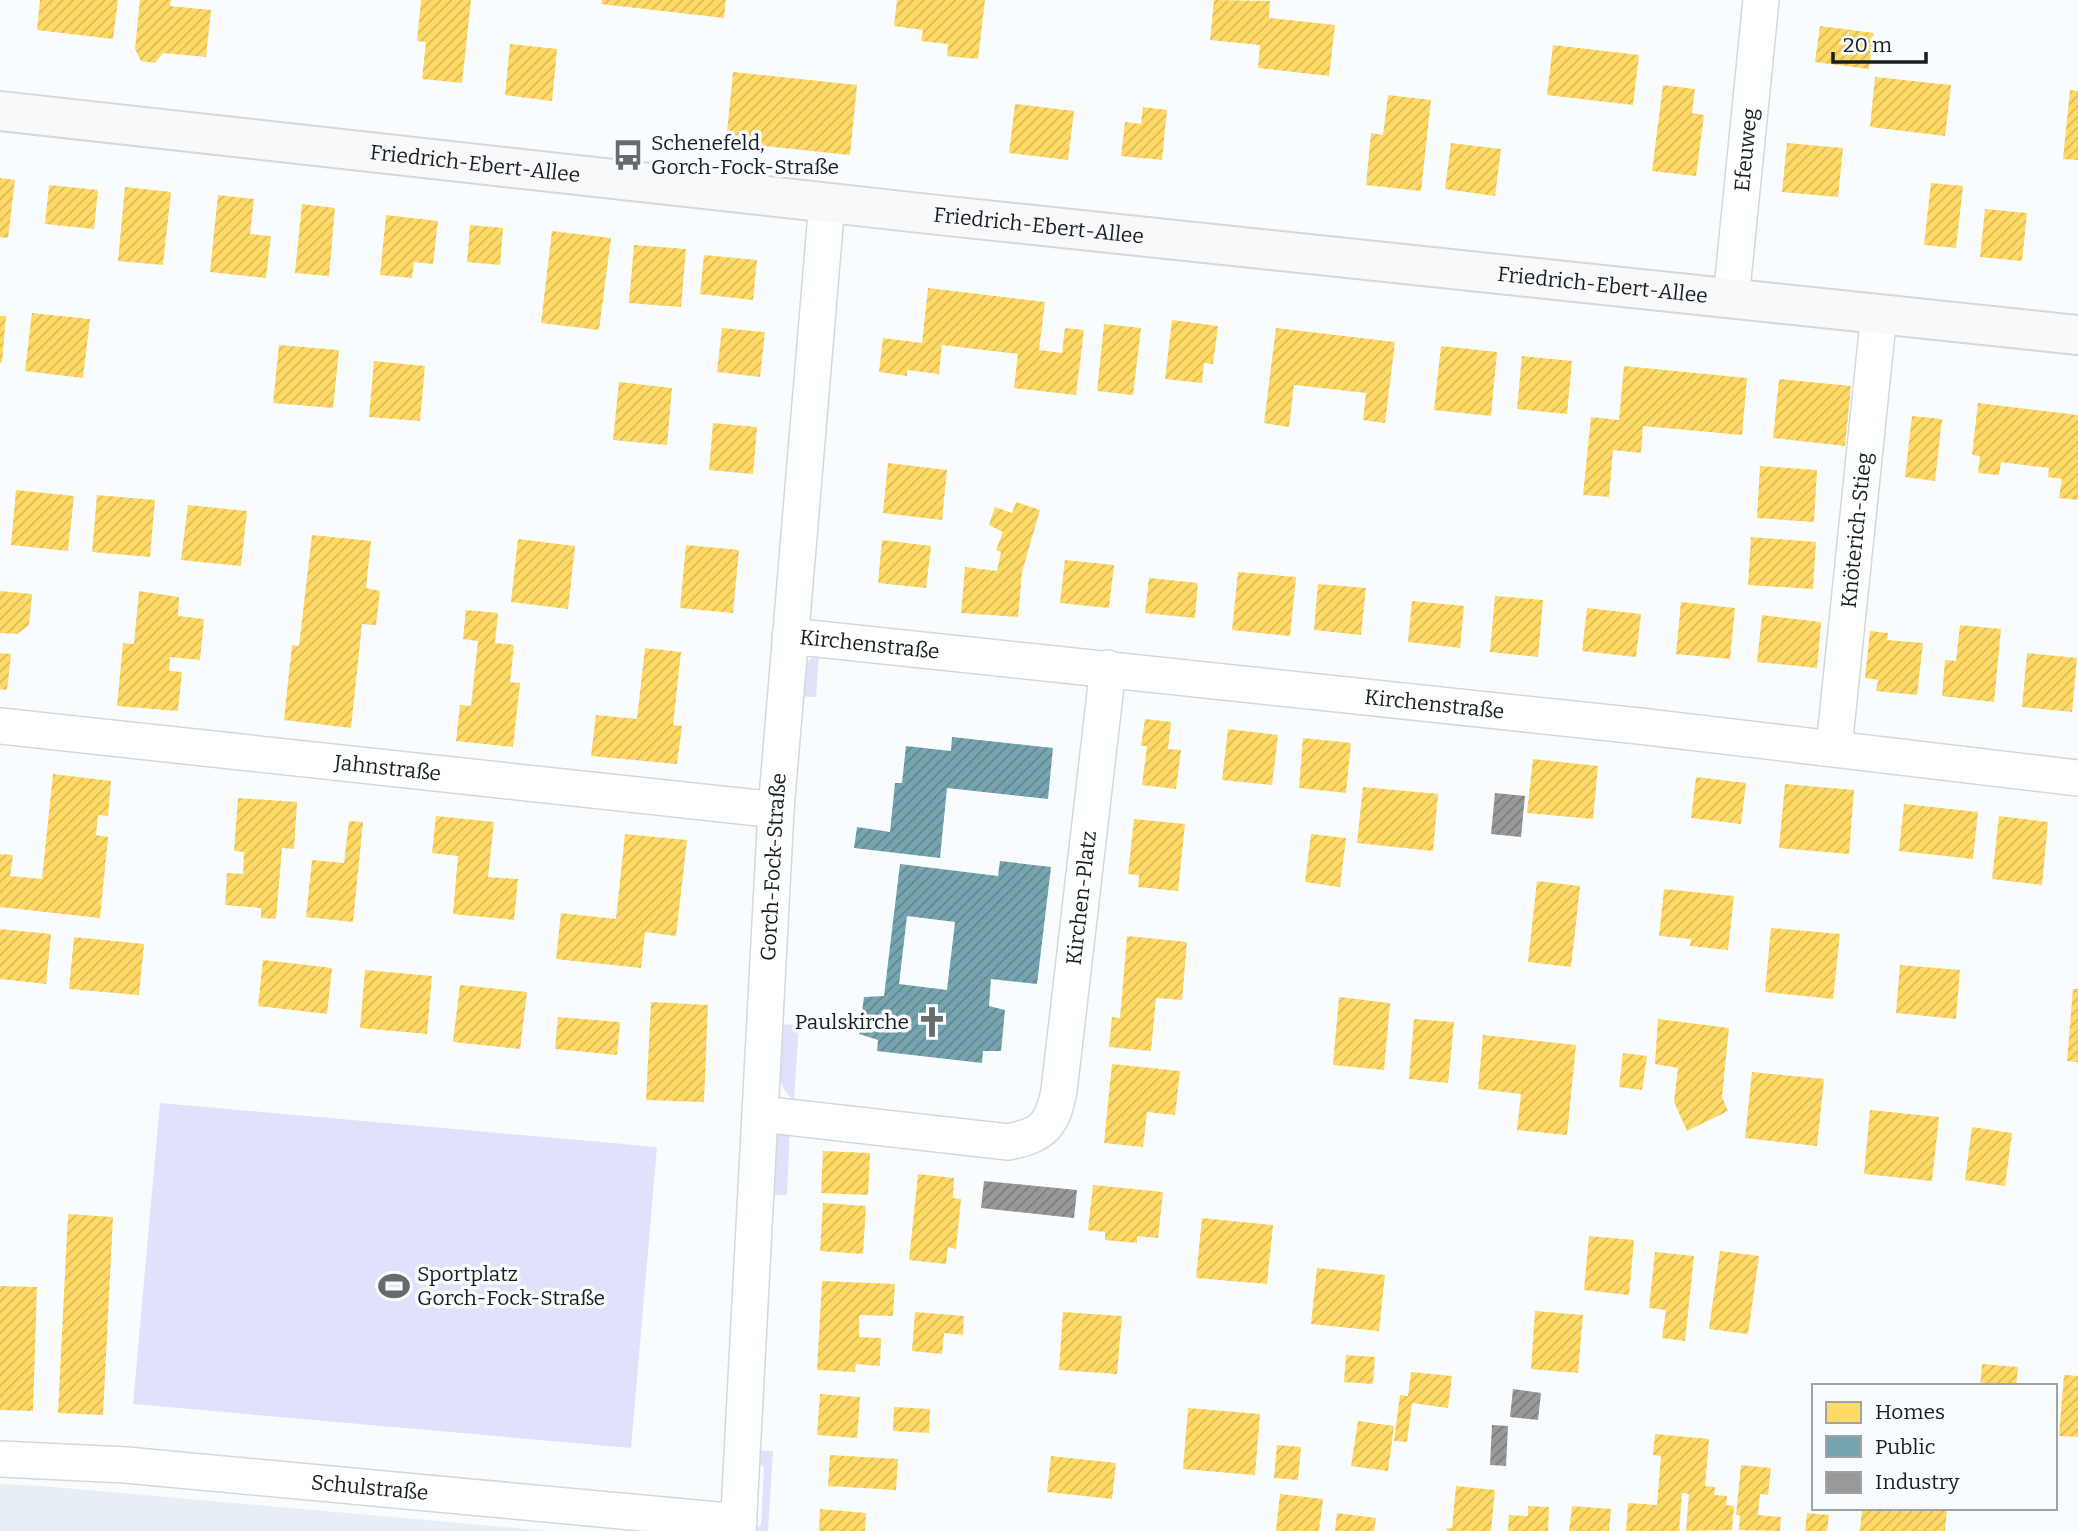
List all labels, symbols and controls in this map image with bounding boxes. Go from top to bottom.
scale bar [1833,21,1926,65]
text: 20 m [1843,32,1892,58]
street label: Efeuweg [1729,106,1763,193]
place label: Schenefeld, Gorch-Fock-Straße [651,130,839,180]
bus stop icon: Schenefeld, Gorch-Fock-Straße [611,138,645,172]
street label: Friedrich-Ebert-Allee [369,139,582,188]
street label: Friedrich-Ebert-Allee [932,202,1145,250]
street label: Friedrich-Ebert-Allee [1496,261,1709,309]
street label: Knöterich-Stieg [1836,451,1878,609]
street label: Kirchenstraße [798,624,941,665]
street label: Kirchenstraße [1363,684,1506,725]
street label: Jahnstraße [332,749,442,787]
street label: Gorch-Fock-Straße [755,772,792,962]
street label: Kirchen-Platz [1061,830,1102,966]
church icon: Paulskirche [915,1005,949,1039]
place label: Paulskirche [795,1009,909,1035]
place label: Sportplatz Gorch-Fock-Straße [417,1261,605,1311]
sports icon: Sportplatz Gorch-Fock-Straße [377,1269,411,1303]
legend [1812,1384,2057,1510]
text: Homes [1875,1399,1945,1425]
text: Public [1875,1434,1936,1460]
street label: Schulstraße [310,1469,430,1506]
text: Industry [1875,1469,1960,1495]

